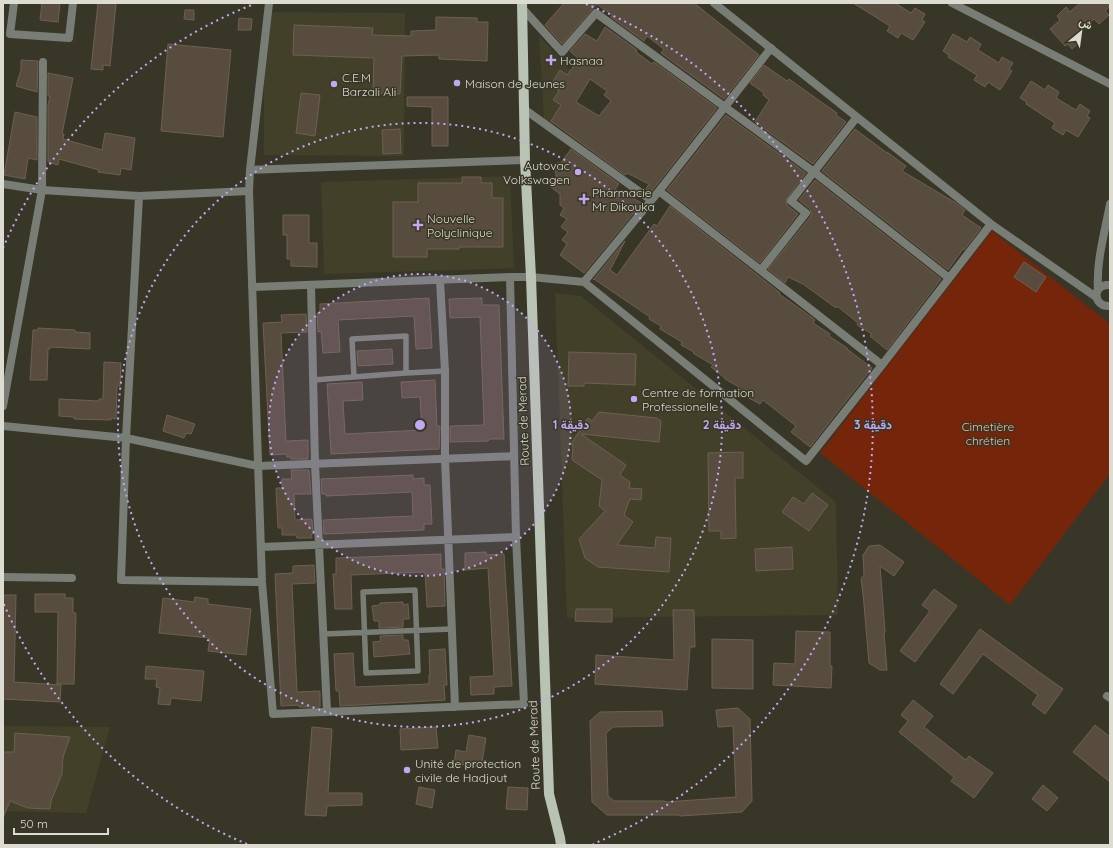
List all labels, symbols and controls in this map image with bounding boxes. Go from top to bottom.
north arrow [1061,12,1101,52]
text: ش [1077,14,1095,33]
place label: Hasnaa [560,53,603,68]
marker: Hasnaa [545,54,557,66]
place label: C.E.M Barzali Ali [342,70,396,99]
place label: Maison de Jeunes [465,76,565,91]
marker: Maison de Jeunes [452,78,462,88]
marker: C.E.M Barzali Ali [329,79,339,89]
place label: Autovac Volkswagen [503,158,570,187]
marker: Autovac Volkswagen [573,167,583,177]
place label: Pharmacie Mr Dikouka [592,185,655,214]
marker: Pharmacie Mr Dikouka [579,194,589,204]
place label: Nouvelle Polyclinique [427,211,493,240]
marker: Nouvelle Polyclinique [412,219,424,231]
street label: Route de Merad [514,376,532,466]
place label: Centre de formation Professionelle [642,385,754,414]
marker: Centre de formation Professionelle [629,394,639,404]
text: 1 دقيقة [553,417,589,432]
text: 2 دقيقة [703,417,741,432]
text: 3 دقيقة [854,417,892,432]
centre of rings [413,418,427,432]
park label: Cimetière chrétien [962,419,1015,448]
street label: Route de Merad [525,700,543,790]
place label: Unité de protection civile de Hadjout [415,756,521,785]
marker: Unité de protection civile de Hadjout [402,765,412,775]
scale bar [14,810,108,836]
text: 50 m [20,816,48,831]

